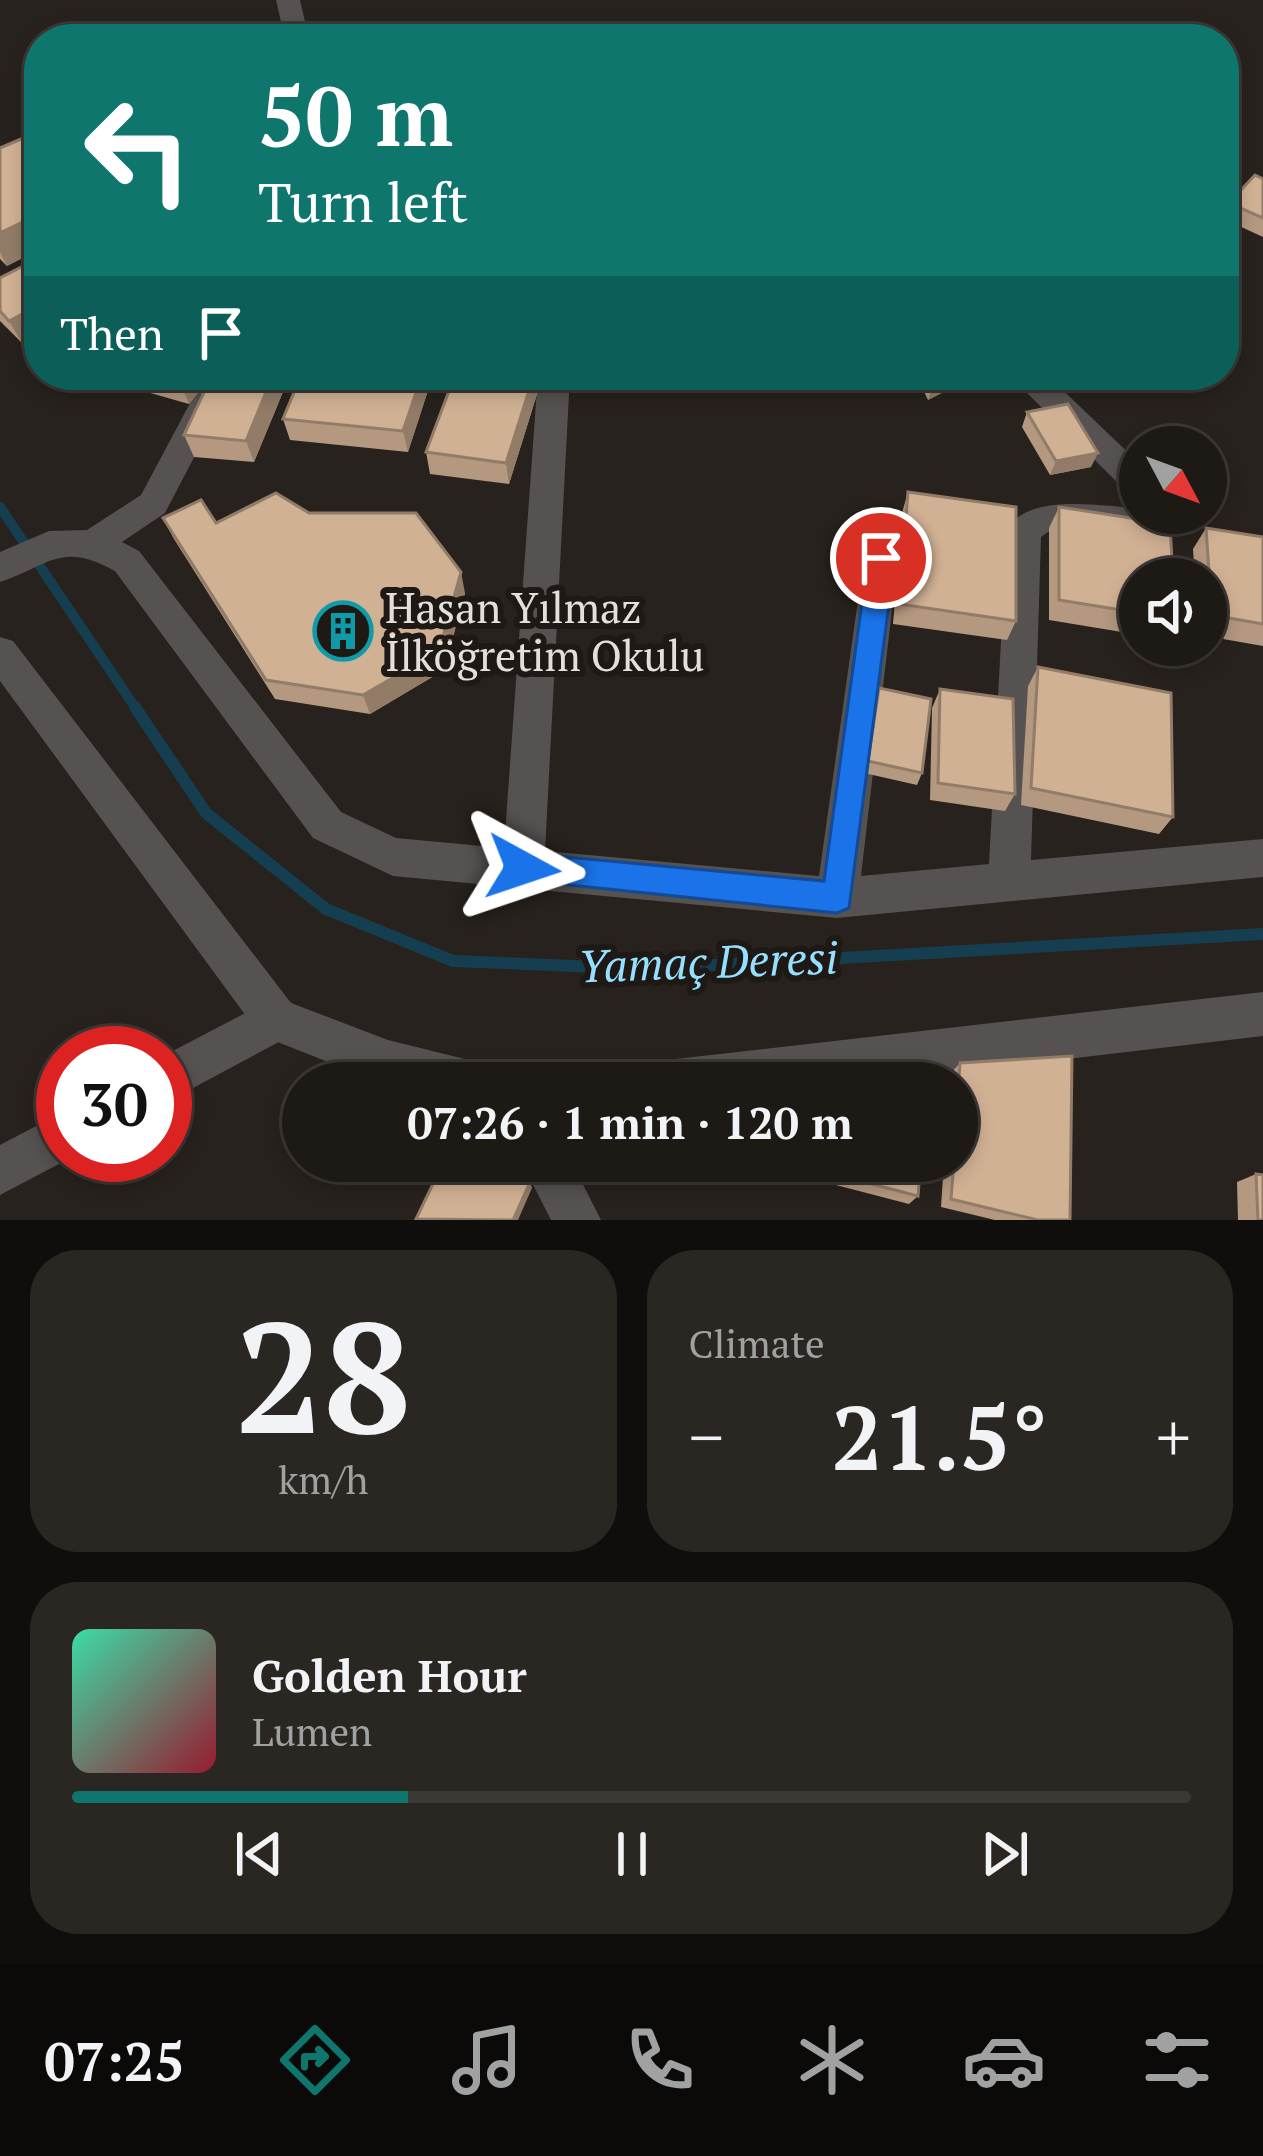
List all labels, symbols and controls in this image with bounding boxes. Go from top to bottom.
text: 50 m [258,59,453,170]
icon: left [60,72,216,228]
text: Turn left [258,166,468,237]
icon: arrive [188,300,254,366]
text: Then [60,303,164,363]
north arrow [1119,426,1227,534]
map controls [1119,426,1227,666]
pin [830,507,932,609]
icon: arrive [848,525,914,591]
button: sound [1119,558,1227,666]
place label: Hasan Yılmaz İlköğretim Okulu [385,579,704,683]
building icon: Hasan Yılmaz İlköğretim Okulu [312,600,374,662]
position arrow [460,805,586,931]
water label: Yamaç Deresi [577,926,839,996]
speed limit sign: 30 [36,1026,192,1182]
text: 07:26 · 1 min · 120 m [407,1092,853,1152]
text: 28 [235,1271,411,1478]
text: Climate [689,1317,825,1369]
text: 21.5° [832,1376,1048,1496]
text: − [689,1392,724,1480]
text: + [1156,1392,1191,1480]
text: km/h [278,1453,368,1505]
text: Golden Hour [252,1645,527,1705]
text: Lumen [252,1705,372,1757]
icon: previous [226,1821,292,1887]
icon: pause [599,1821,665,1887]
icon: next [972,1821,1038,1887]
icon: directions [273,2018,357,2102]
icon: music [445,2018,529,2102]
icon: phone [618,2018,702,2102]
icon: climate [790,2018,874,2102]
icon: car [962,2018,1046,2102]
icon: filters [1135,2018,1219,2102]
text: 07:25 [44,2025,185,2096]

